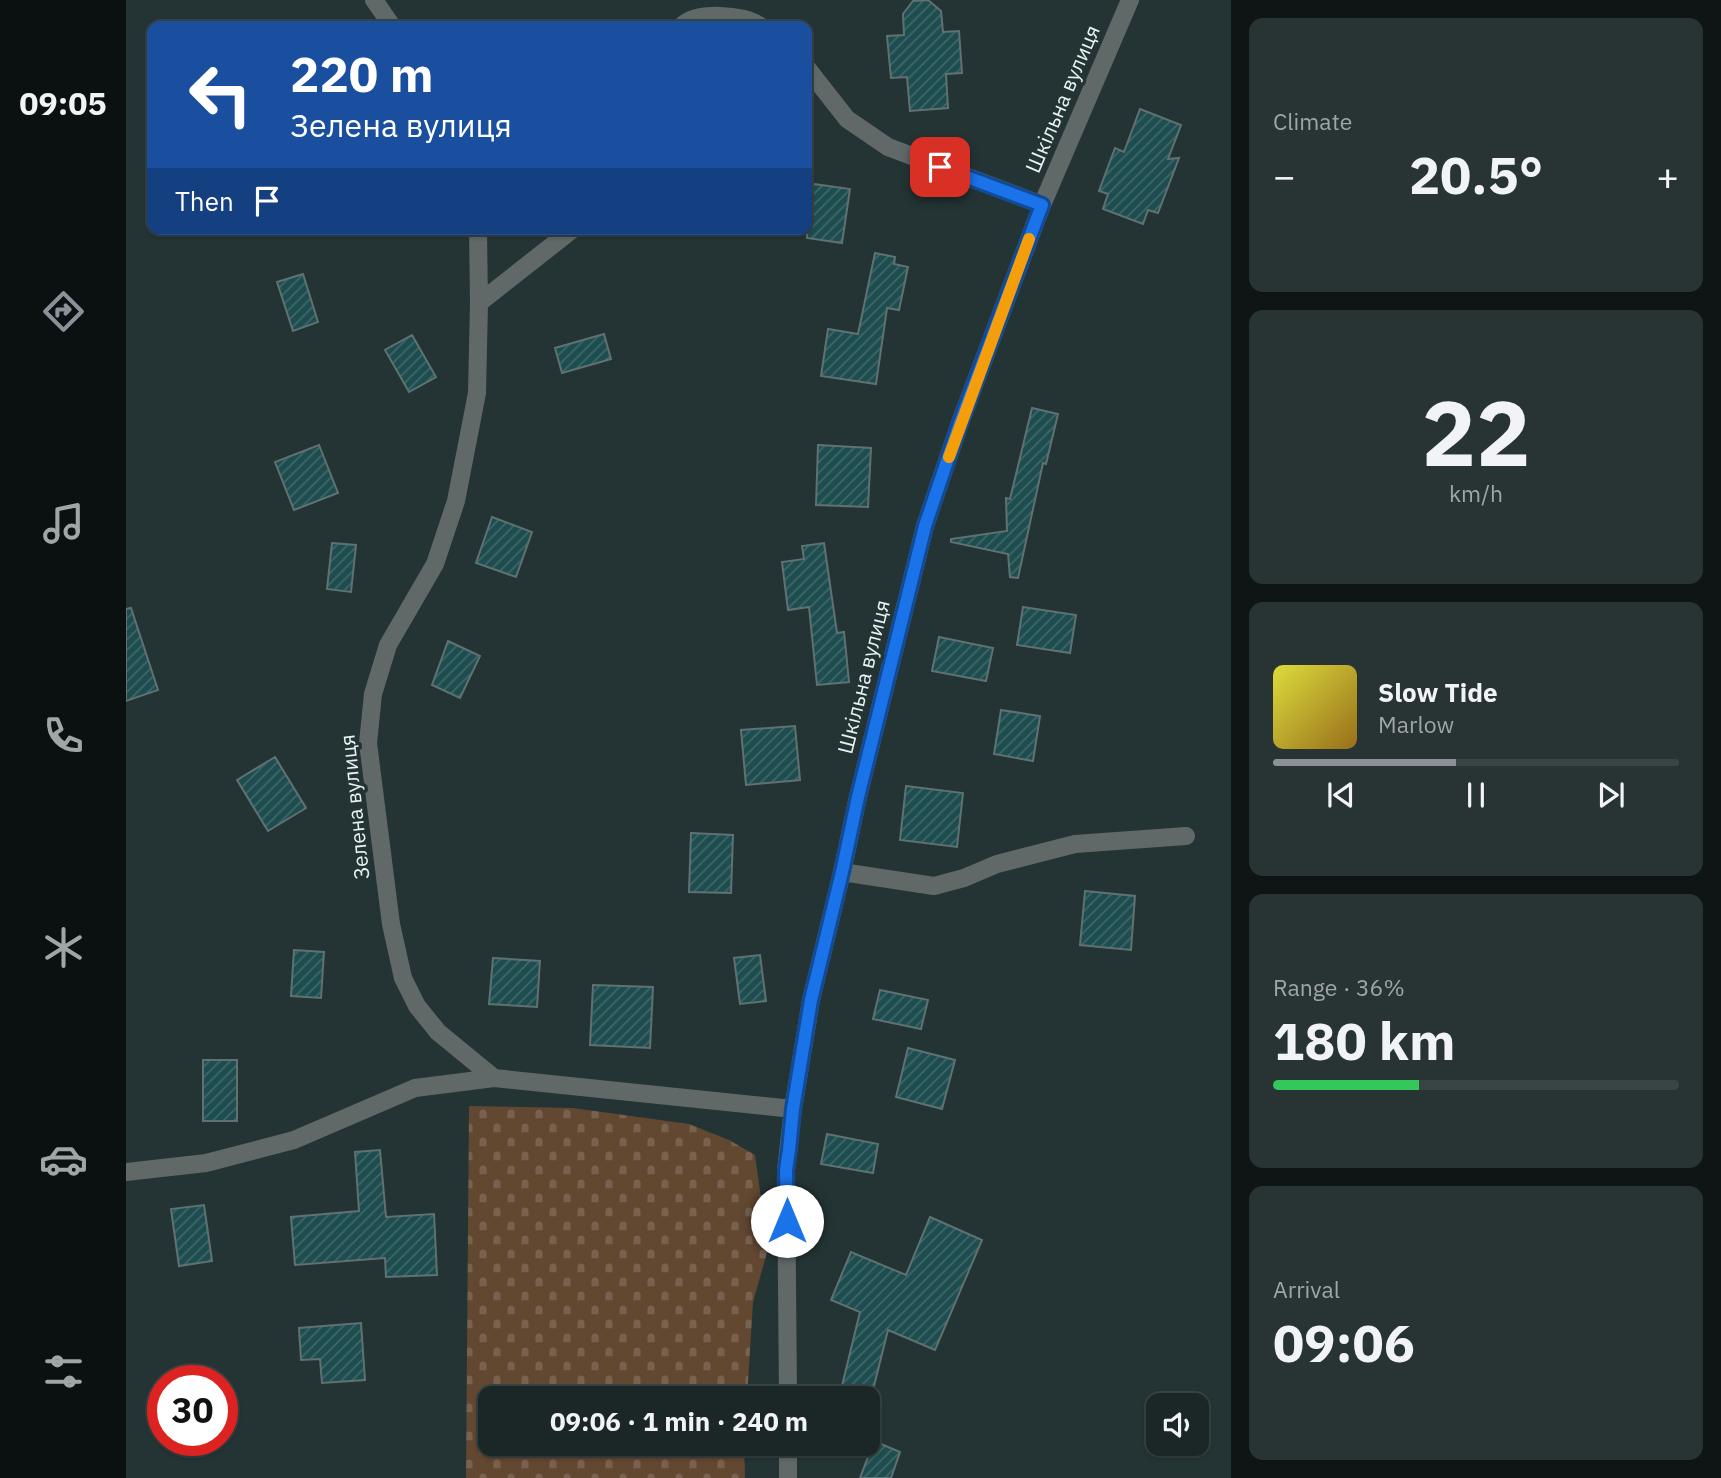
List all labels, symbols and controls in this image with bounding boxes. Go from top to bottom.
street label: Шкільна вулиця [1018,20,1106,177]
text: 220 m [290,42,434,105]
icon: left [175,49,266,140]
text: 09:05 [19,82,107,124]
text: Зелена вулиця [290,104,512,146]
text: Climate [1273,106,1352,136]
pin [910,137,970,197]
text: 20.5° [1409,141,1543,208]
icon: arrive [921,148,959,186]
text: − [1273,151,1296,200]
text: + [1656,151,1679,200]
icon: arrive [248,182,286,220]
text: Then [175,184,234,218]
icon: directions [39,287,88,336]
text: 22 [1421,373,1531,491]
text: km/h [1449,478,1503,508]
icon: music [39,499,88,548]
street label: Шкільна вулиця [830,597,896,757]
text: Slow Tide [1378,675,1498,709]
text: Marlow [1378,709,1454,739]
icon: phone [39,711,88,760]
street label: Зелена вулиця [332,733,376,881]
icon: previous [1322,776,1360,814]
icon: pause [1457,776,1495,814]
icon: next [1592,776,1630,814]
icon: climate [39,923,88,972]
text: Range · 36% [1273,972,1405,1002]
text: 180 km [1273,1007,1455,1074]
icon: car [39,1135,88,1184]
position arrow [750,1184,824,1258]
text: Arrival [1273,1274,1340,1304]
text: 09:06 [1273,1309,1415,1376]
icon: filters [39,1347,88,1396]
speed limit sign: 30 [147,1365,238,1456]
map controls [1146,1393,1209,1456]
button: sound [1146,1393,1209,1456]
text: 09:06 · 1 min · 240 m [550,1404,808,1438]

